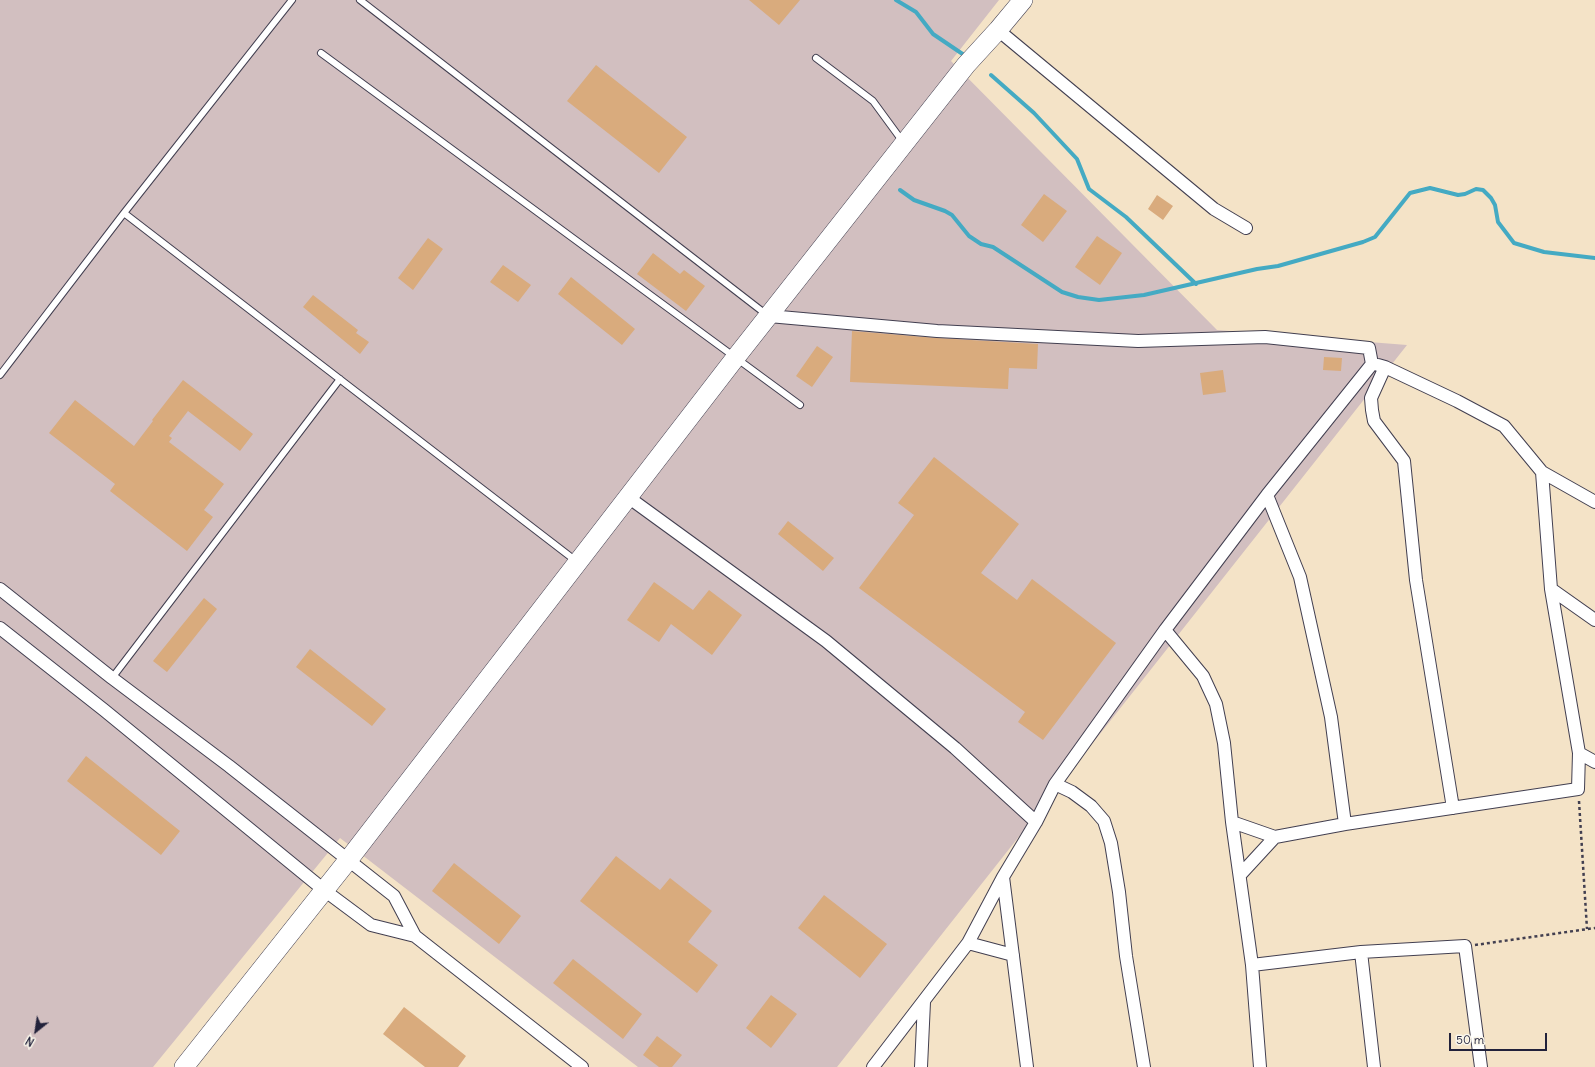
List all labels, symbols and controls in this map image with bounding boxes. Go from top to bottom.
north arrow [16,1011,56,1051]
scale bar [1451,1025,1549,1051]
text: 50 m [1456,1032,1484,1047]
text: N [23,1033,37,1049]

